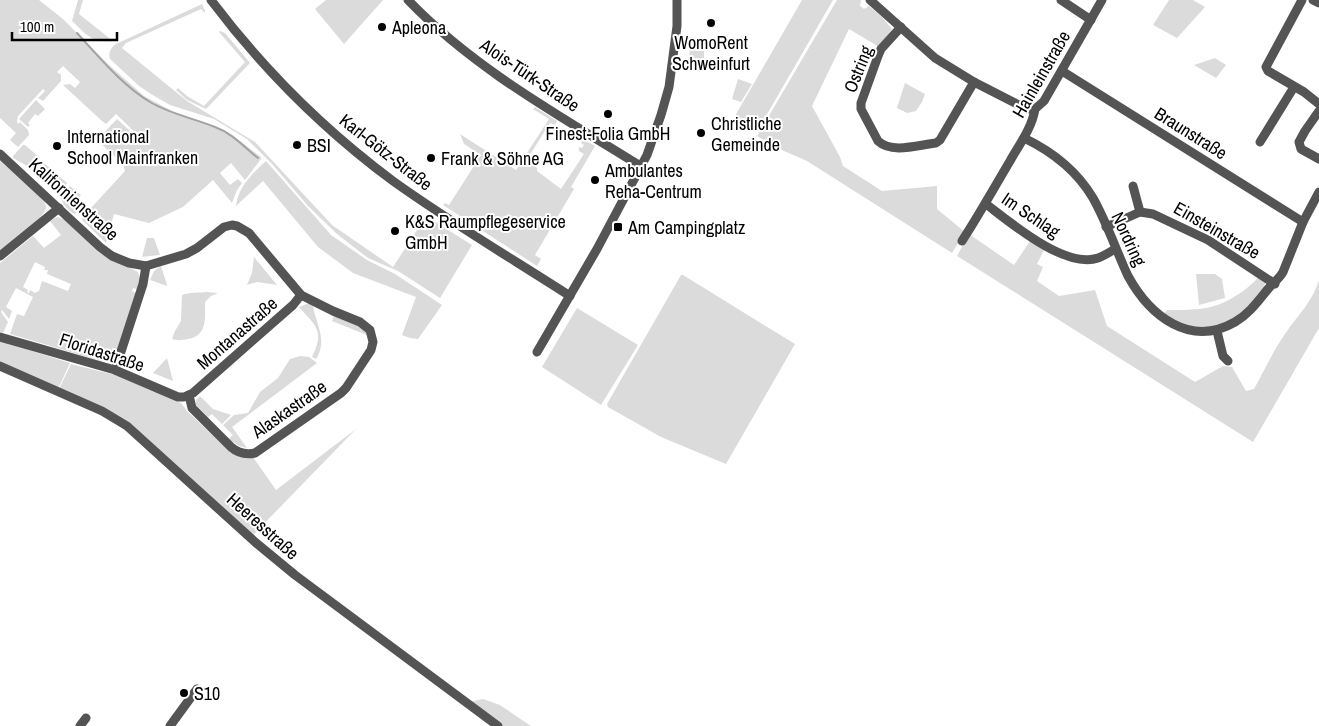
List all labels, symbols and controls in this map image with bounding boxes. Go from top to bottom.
scale bar [12,10,118,42]
place label: Apleona [391,15,446,40]
text: 100 m [20,16,54,37]
marker: WomoRent Schweinfurt [705,17,717,29]
marker: Apleona [376,21,388,33]
street label: Hainleinstraße [1006,26,1076,122]
place label: WomoRent Schweinfurt [672,30,750,76]
street label: Alois-Türk-Straße [474,32,585,118]
street label: Ostring [837,41,879,96]
street label: Braunstraße [1150,101,1232,165]
street label: Karl-Götz-Straße [334,108,438,196]
marker: Finest-Folia GmbH [602,108,614,120]
place label: Christliche Gemeinde [711,111,782,157]
place label: Finest-Folia GmbH [546,121,670,146]
place label: International School Mainfranken [67,124,198,170]
marker: Christliche Gemeinde [695,127,707,139]
place label: BSI [307,133,331,158]
marker: BSI [291,139,303,151]
marker: International School Mainfranken [51,140,63,152]
place label: Frank & Söhne AG [441,146,564,171]
street label: Kalifornienstraße [24,152,124,246]
marker: Frank & Söhne AG [425,152,437,164]
place label: Ambulantes Reha-Centrum [604,158,702,204]
marker: Ambulantes Reha-Centrum [589,174,601,186]
street label: Im Schlag [997,186,1066,244]
street label: Einsteinstraße [1169,195,1265,265]
street label: Nordring [1106,208,1153,271]
place label: K&S Raumpflegeservice GmbH [405,209,566,255]
place label: Am Campingplatz [627,215,745,240]
marker: Am Campingplatz [612,221,624,233]
marker: K&S Raumpflegeservice GmbH [389,225,401,237]
street label: Montanastraße [191,291,283,375]
street label: Floridastraße [56,327,148,377]
street label: Alaskastraße [246,374,331,445]
street label: Heeresstraße [221,487,305,565]
place label: S10 [194,681,220,706]
marker: S10 [178,687,190,699]

